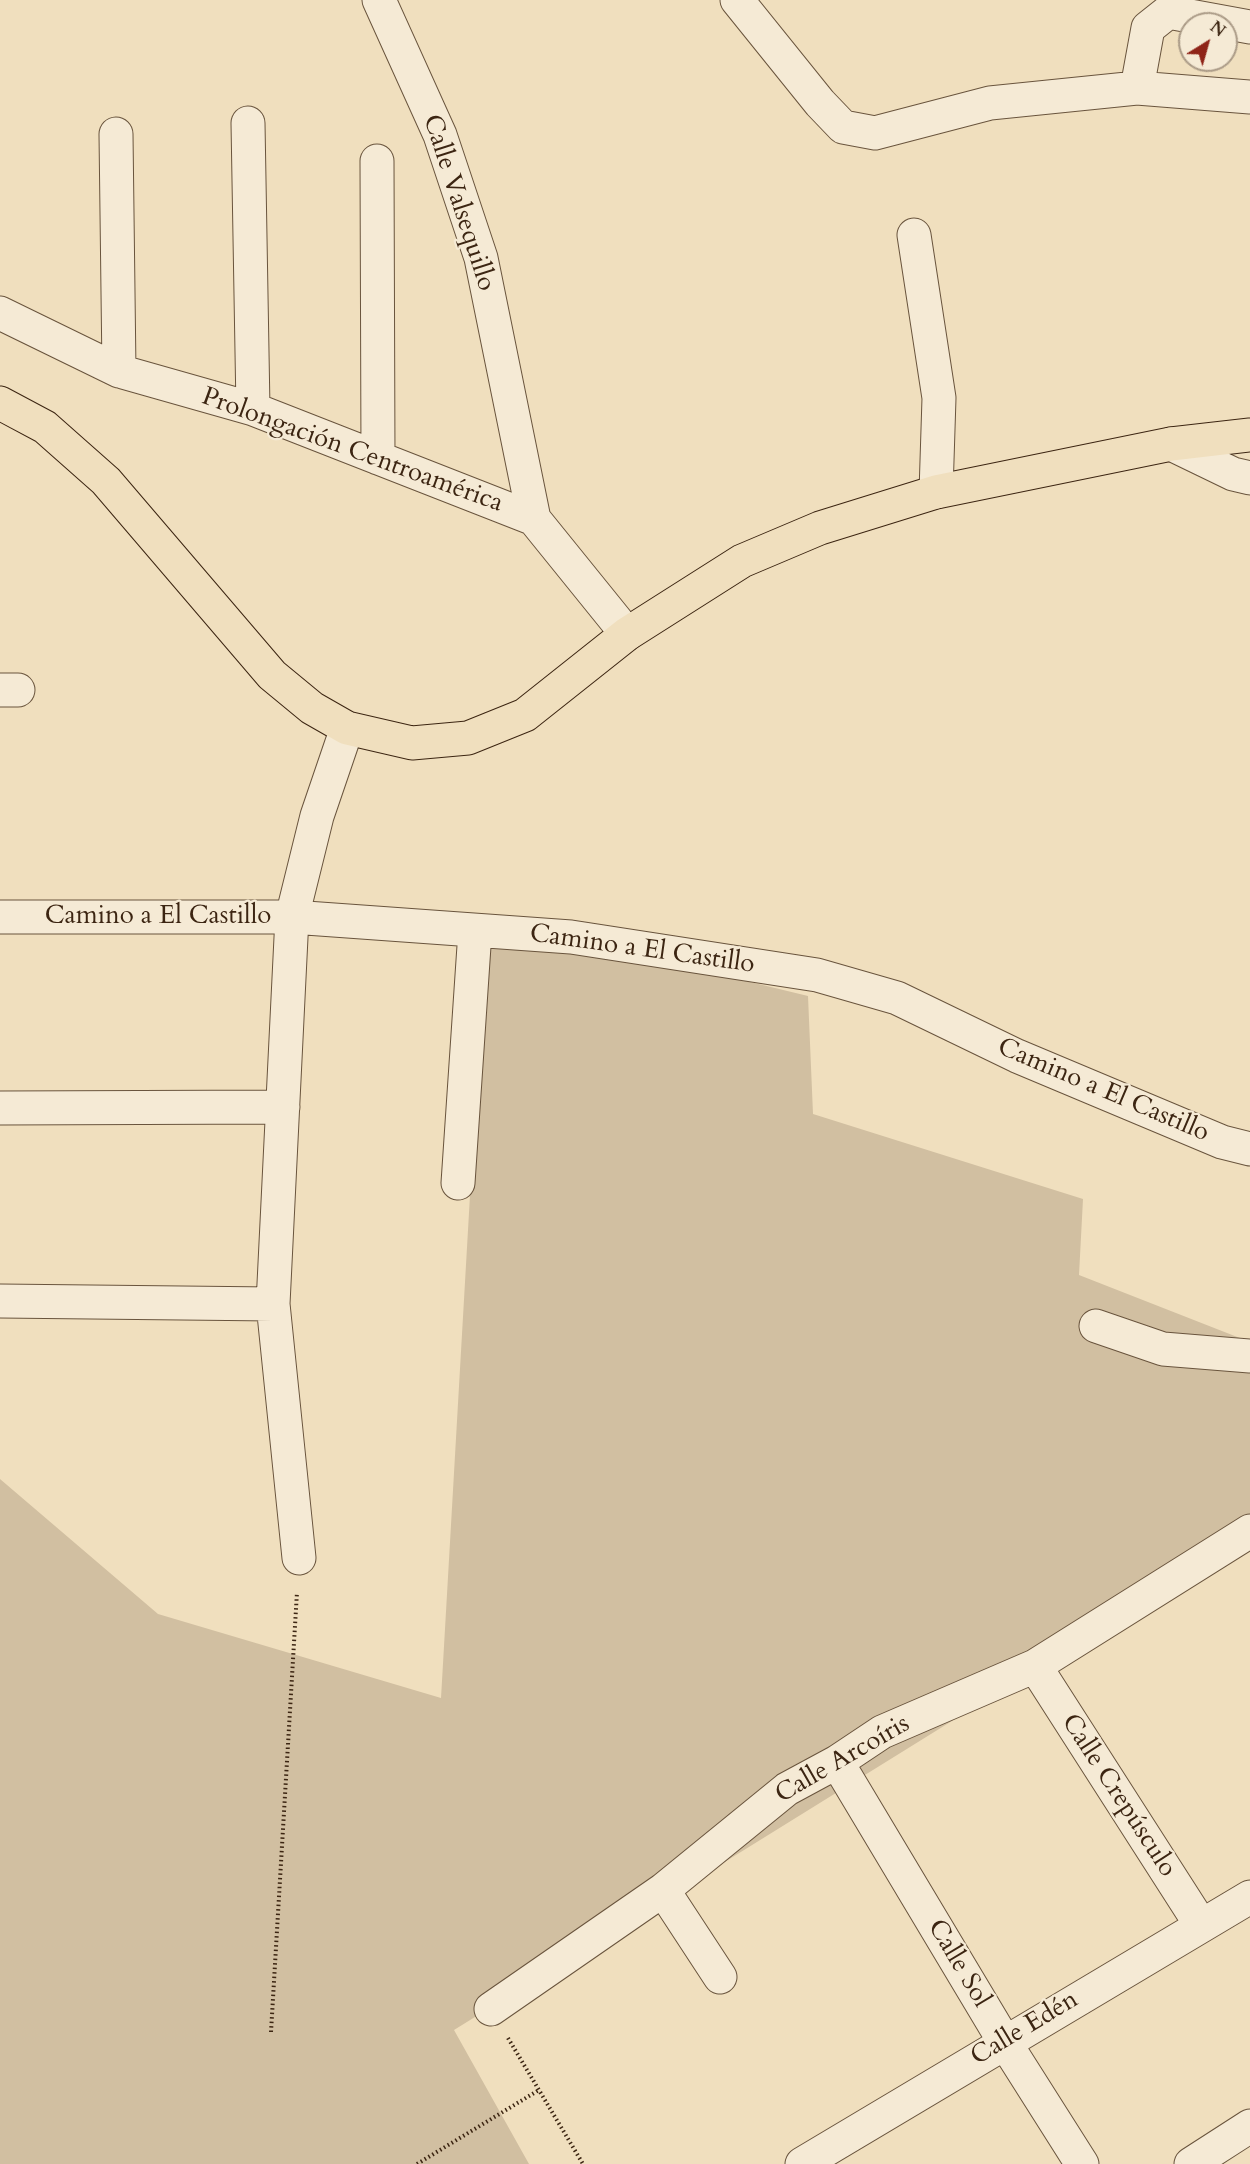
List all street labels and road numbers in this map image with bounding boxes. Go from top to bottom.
street label: Calle Valsequillo [415,111,501,295]
street label: Prolongación Centroamérica [197,382,507,520]
street label: Camino a El Castillo [45,901,271,933]
street label: Camino a El Castillo [528,919,756,981]
street label: Camino a El Castillo [993,1032,1213,1150]
street label: Calle Arcoíris [770,1709,916,1811]
street label: Calle Crepúsculo [1054,1709,1182,1883]
street label: Calle Sol [920,1914,996,2014]
street label: Calle Edén [966,1985,1084,2073]

